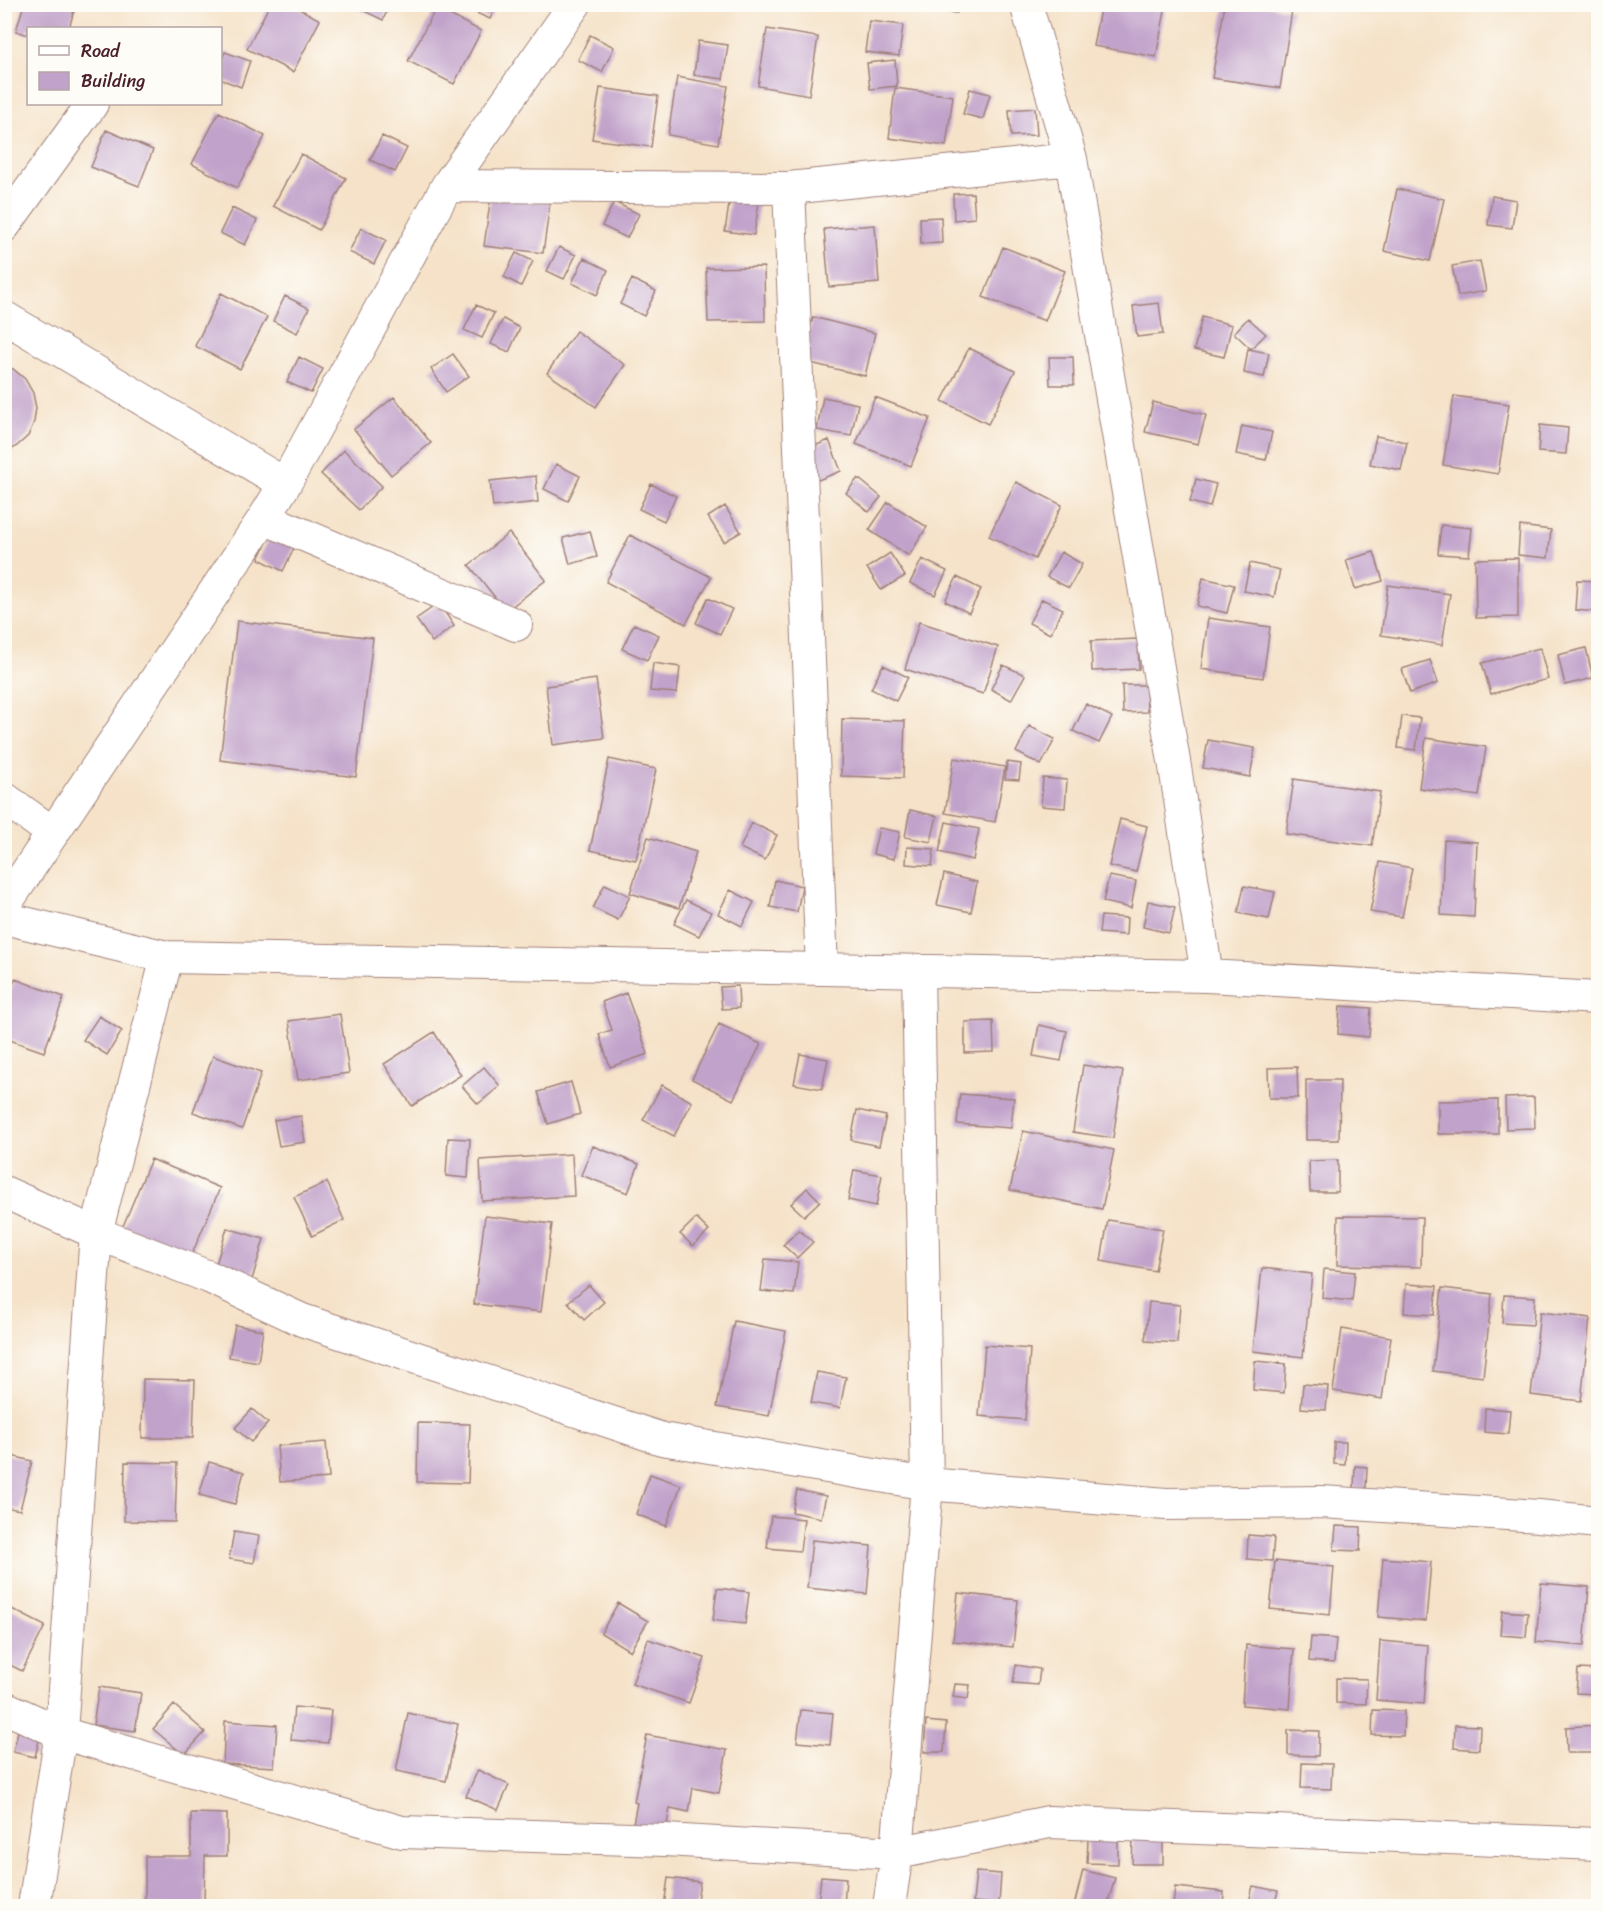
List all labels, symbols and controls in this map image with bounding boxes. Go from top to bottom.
legend [27,27,222,105]
text: Road [81,35,121,67]
text: Building [81,65,145,97]

